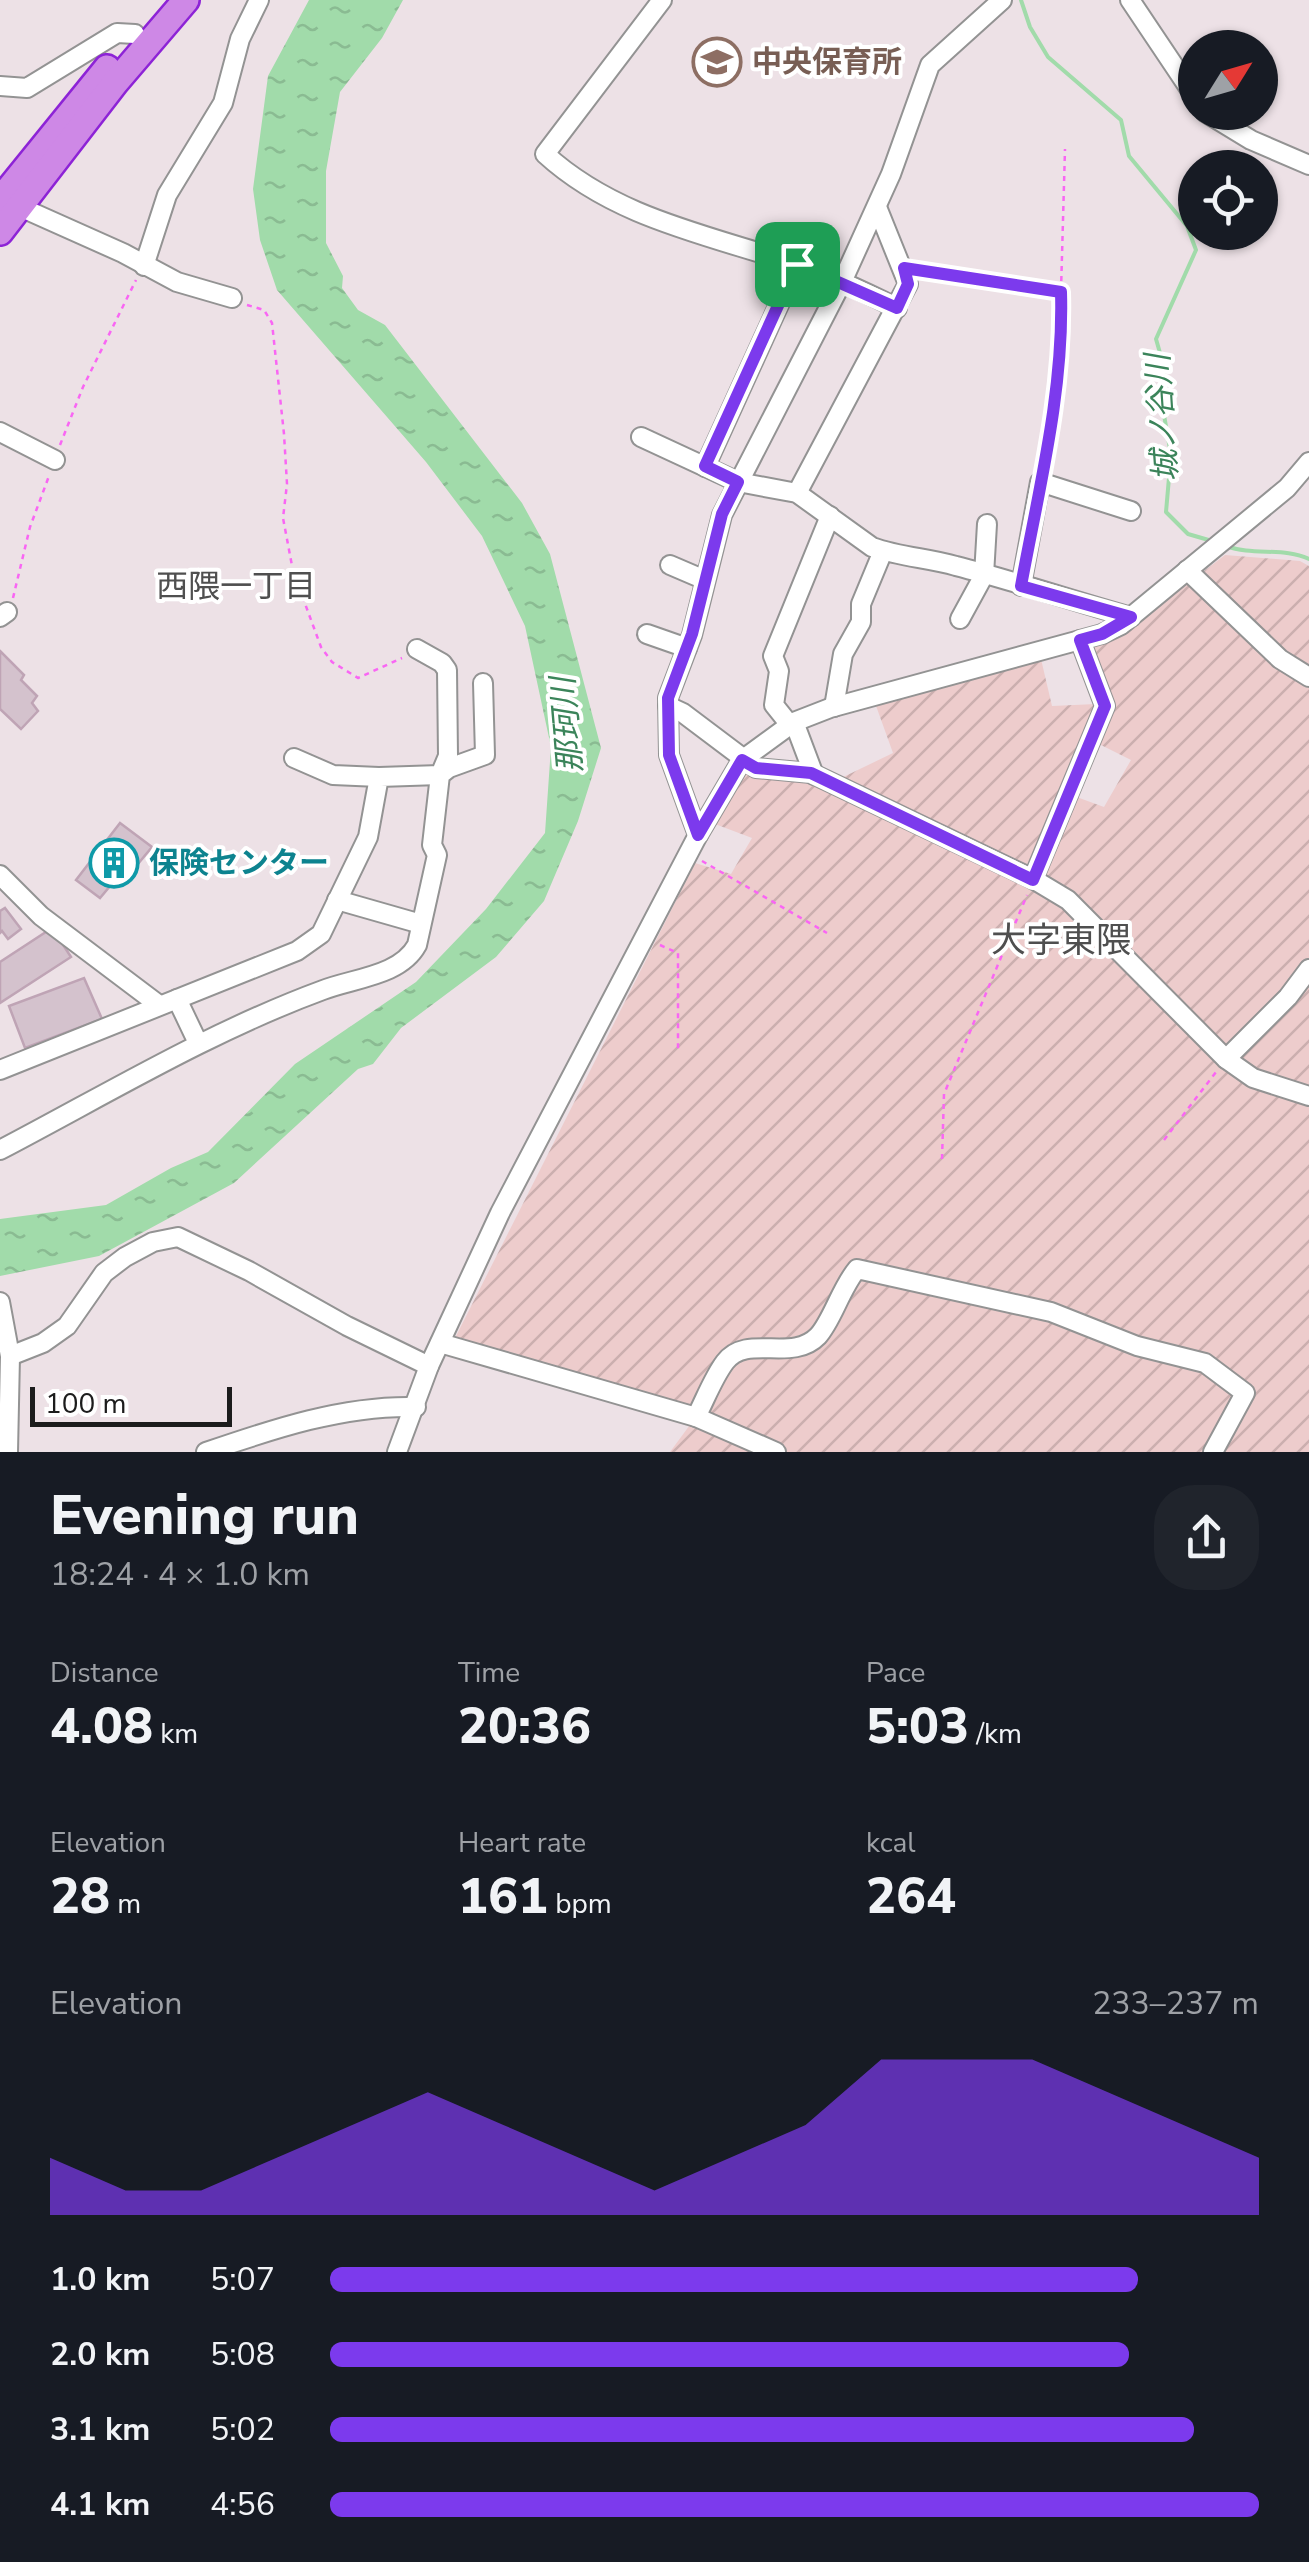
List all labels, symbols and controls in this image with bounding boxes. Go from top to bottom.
north arrow [1178,30,1278,130]
map controls [1178,30,1278,250]
school or university icon: 中央保育所 [691,36,743,88]
place label: 中央保育所 [752,42,902,83]
button: locate [1178,150,1278,250]
pin [755,222,840,307]
icon: arrive [770,237,825,292]
water label: 城ノ谷川 [1136,350,1188,483]
district label: 西隈一丁目 [156,565,316,608]
water label: 那珂川 [541,672,593,775]
building icon: 保険センター [88,837,140,889]
place label: 保険センター [149,843,329,884]
district label: 大字東隈 [991,917,1131,964]
scale bar [30,1382,232,1426]
text: 100 m [45,1385,127,1423]
text: Evening run [50,1478,359,1553]
button: share [1154,1485,1259,1590]
text: 18:24 · 4 × 1.0 km [50,1553,310,1596]
text: Distance [50,1654,159,1692]
text: Time [458,1654,520,1692]
text: Pace [866,1654,925,1692]
text: 4.08 [50,1692,153,1761]
text: 20:36 [458,1692,591,1761]
text: 5:03 [866,1692,969,1761]
text: km [153,1715,198,1753]
text: /km [969,1715,1022,1753]
text: Elevation [50,1824,166,1862]
text: Heart rate [458,1824,586,1862]
text: kcal [866,1824,916,1862]
text: 28 [50,1862,110,1931]
text: 161 [458,1862,548,1931]
text: 264 [866,1862,956,1931]
text: m [110,1885,141,1923]
text: bpm [548,1885,612,1923]
text: Elevation [50,1982,183,2025]
text: 233–237 m [1092,1982,1259,2025]
text: 1.0 km [50,2258,150,2301]
text: 5:07 [210,2258,275,2301]
text: 2.0 km [50,2333,150,2376]
text: 5:08 [210,2333,275,2376]
text: 3.1 km [50,2408,150,2451]
text: 5:02 [210,2408,275,2451]
text: 4.1 km [50,2483,150,2526]
text: 4:56 [210,2483,275,2526]

